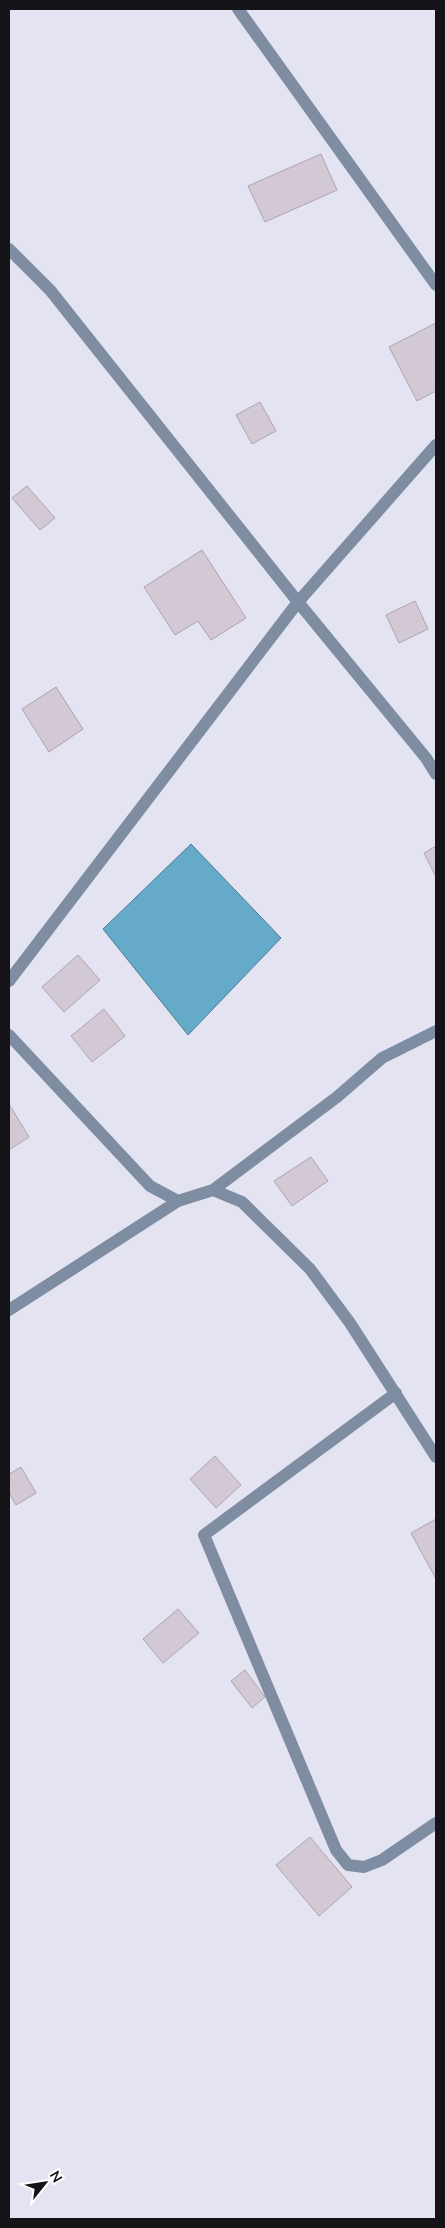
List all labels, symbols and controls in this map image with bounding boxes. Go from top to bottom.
north arrow [20,2158,70,2208]
text: N [45,2167,67,2186]

